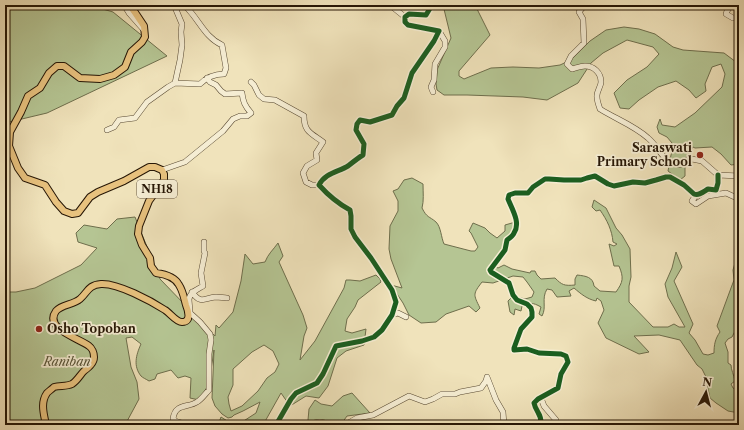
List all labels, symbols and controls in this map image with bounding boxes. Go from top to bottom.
place label: Saraswati Primary School [597,140,693,169]
marker: Saraswati Primary School [695,150,705,160]
road number: NH18 [137,180,177,198]
place label: Osho Topoban [47,321,137,336]
marker: Osho Topoban [34,324,44,334]
park label: Raniban [42,354,91,369]
north arrow [686,372,726,412]
text: N [702,375,713,390]

